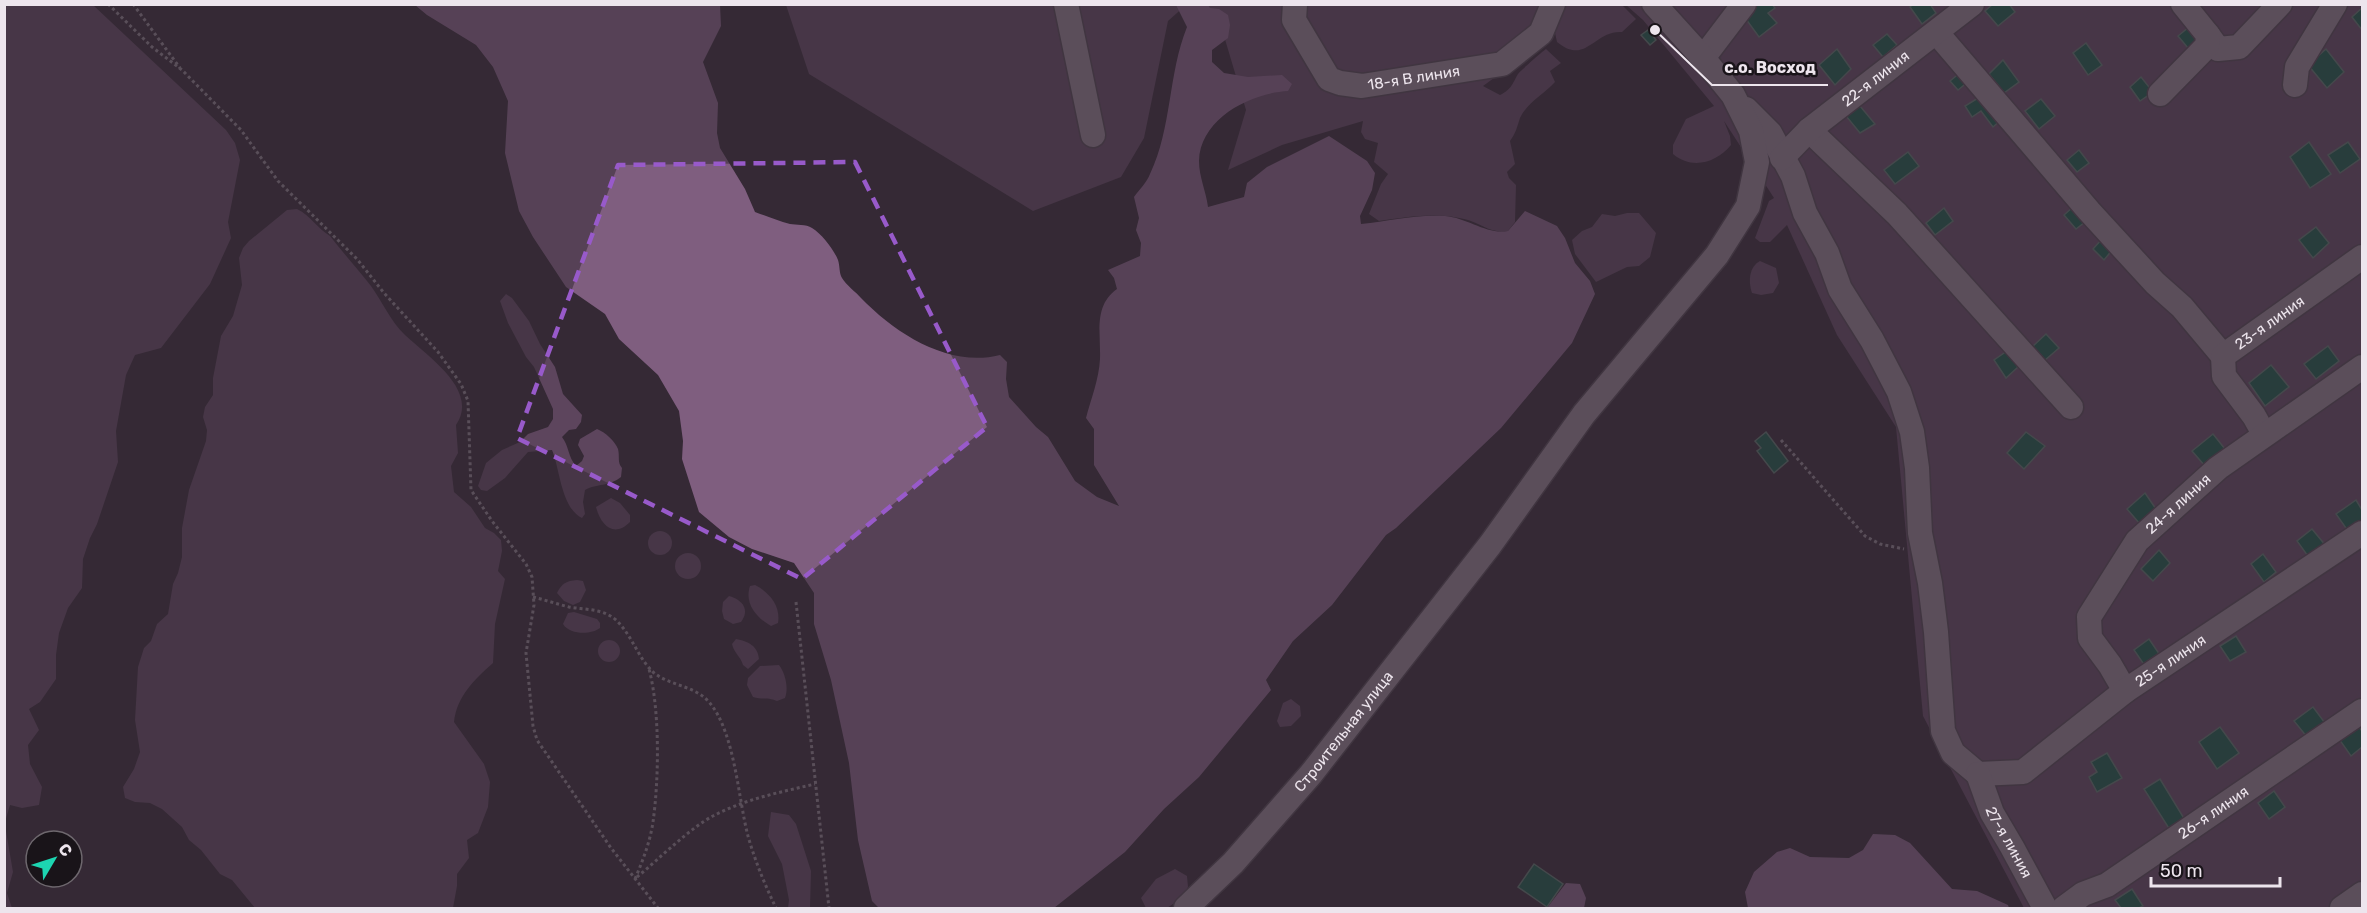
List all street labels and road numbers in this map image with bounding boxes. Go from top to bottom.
street label: 22-я линия [1838,47,1913,110]
street label: 18-я В линия [1366,62,1461,94]
street label: 23-я линия [2231,292,2308,354]
street label: 24-я линия [2142,470,2214,538]
street label: 25-я линия [2132,631,2209,691]
street label: Строительная улица [1290,667,1397,796]
street label: 26-я линия [2175,782,2252,843]
street label: 27-я линия [1981,804,2036,881]

